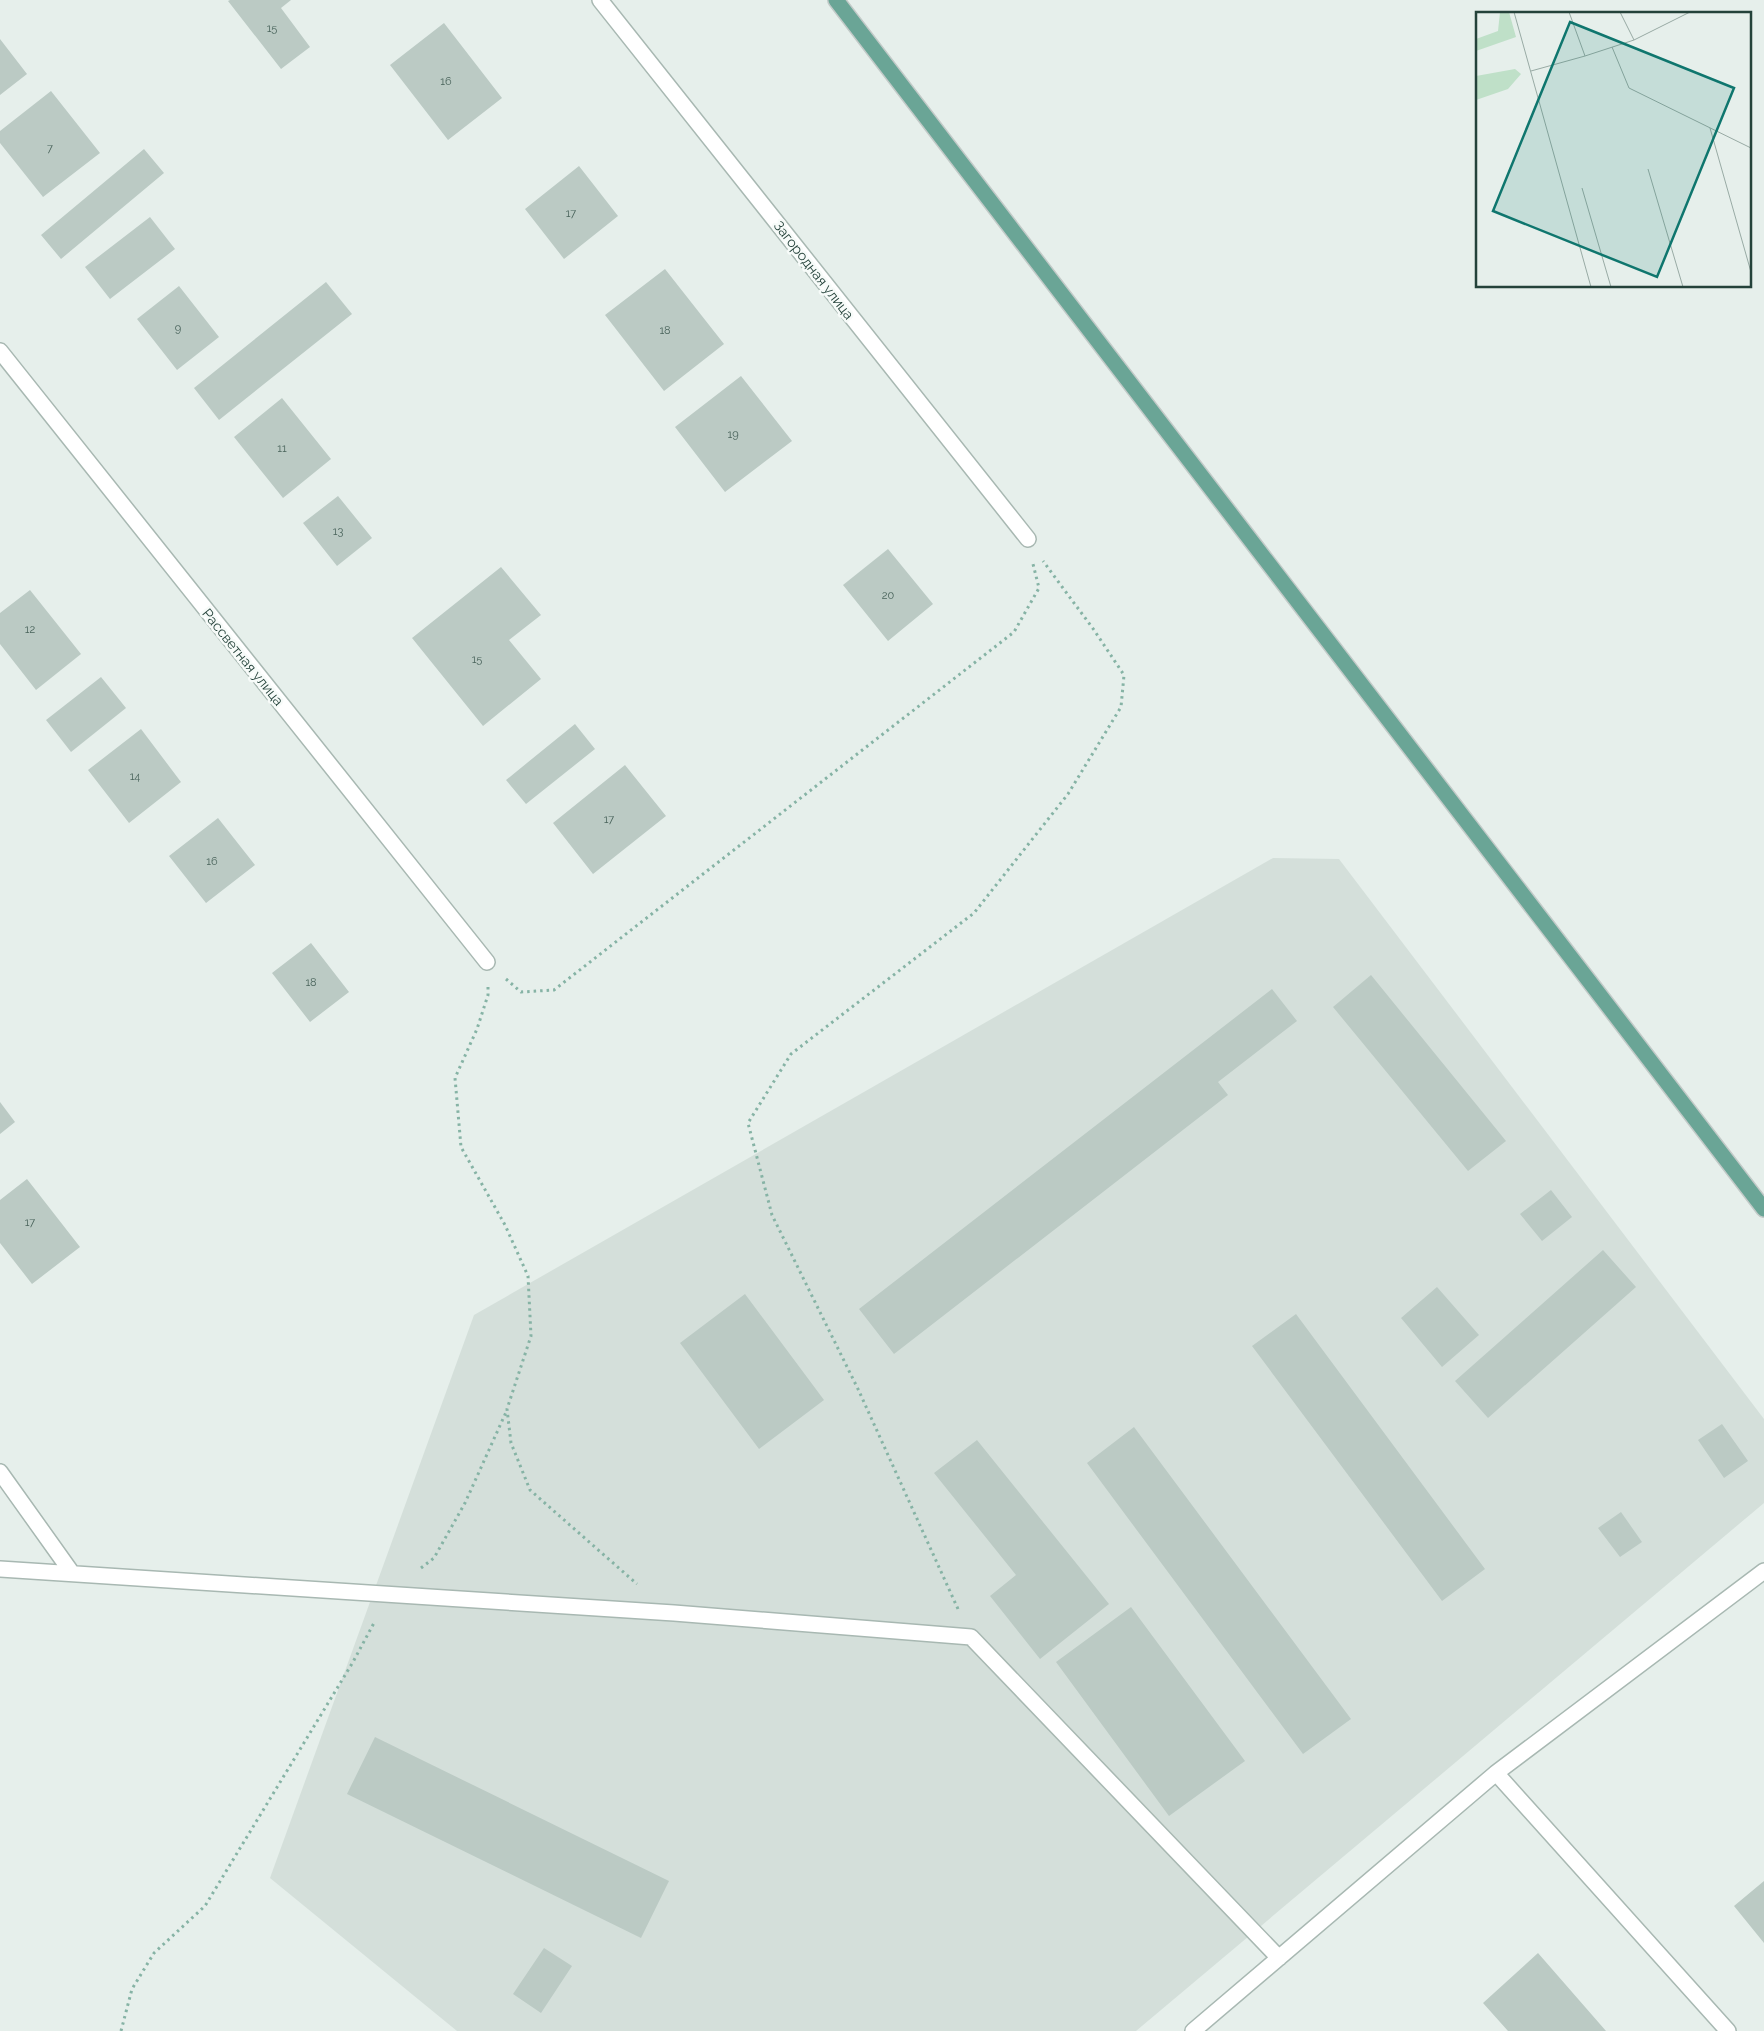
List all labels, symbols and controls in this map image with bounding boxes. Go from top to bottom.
inset map [1476,12,1752,288]
house number: 15 [267,22,277,35]
house number: 16 [440,75,452,88]
house number: 7 [47,142,53,155]
house number: 17 [566,207,576,220]
street label: Загородная улица [771,218,857,322]
house number: 9 [175,322,181,335]
house number: 18 [659,324,671,337]
house number: 19 [727,428,739,441]
house number: 11 [277,442,287,455]
house number: 13 [333,525,343,538]
house number: 20 [882,589,894,602]
street label: Рассветная улица [199,605,287,709]
house number: 12 [25,623,35,636]
house number: 15 [472,653,482,666]
house number: 14 [130,770,140,783]
house number: 17 [604,813,614,826]
house number: 16 [206,855,218,868]
house number: 18 [305,976,317,989]
house number: 17 [25,1216,35,1229]

